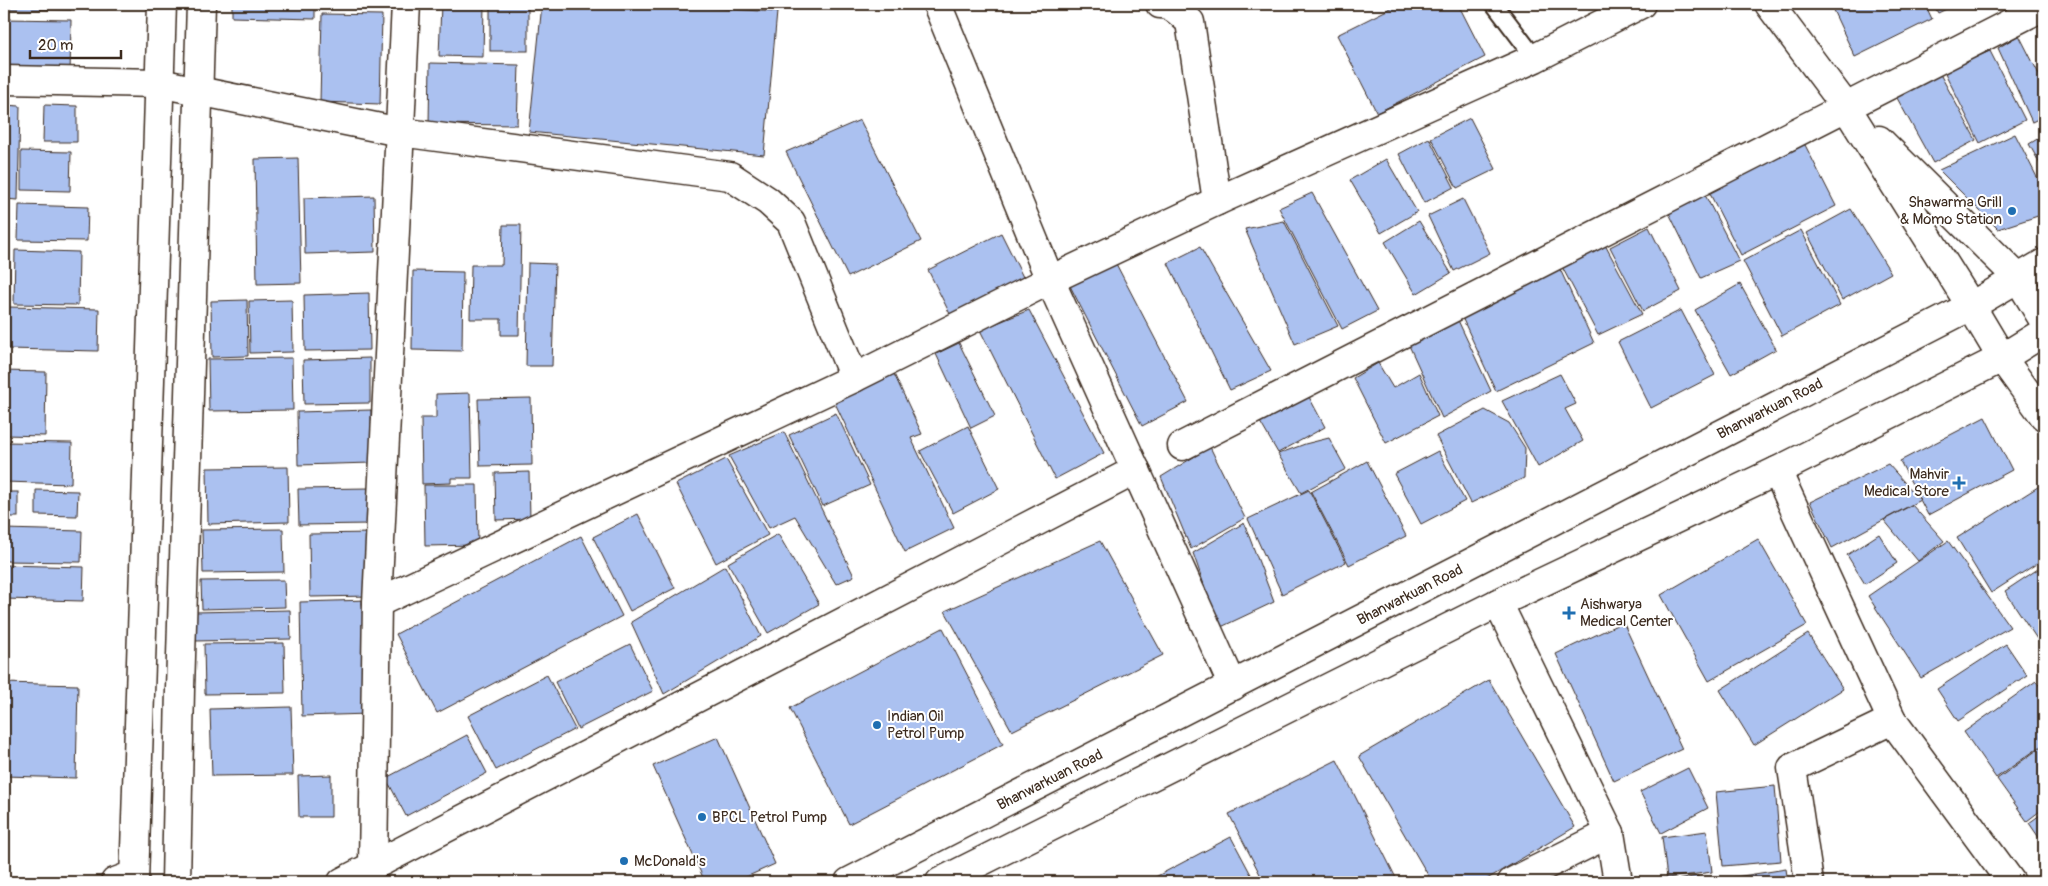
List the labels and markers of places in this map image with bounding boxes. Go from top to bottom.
place label: Shawarma Grill & Momo Station [1900,193,2002,229]
marker: Shawarma Grill & Momo Station [2006,205,2018,217]
place label: Mahvir Medical Store [1864,465,1950,501]
marker: Mahvir Medical Store [1953,477,1965,489]
place label: Aishwarya Medical Center [1580,595,1674,631]
marker: Aishwarya Medical Center [1562,606,1576,620]
place label: Indian Oil Petrol Pump [887,707,964,743]
marker: Indian Oil Petrol Pump [871,719,883,731]
place label: BPCL Petrol Pump [712,808,827,827]
marker: BPCL Petrol Pump [696,811,708,823]
place label: McDonald's [634,852,706,871]
marker: McDonald's [618,855,630,867]

